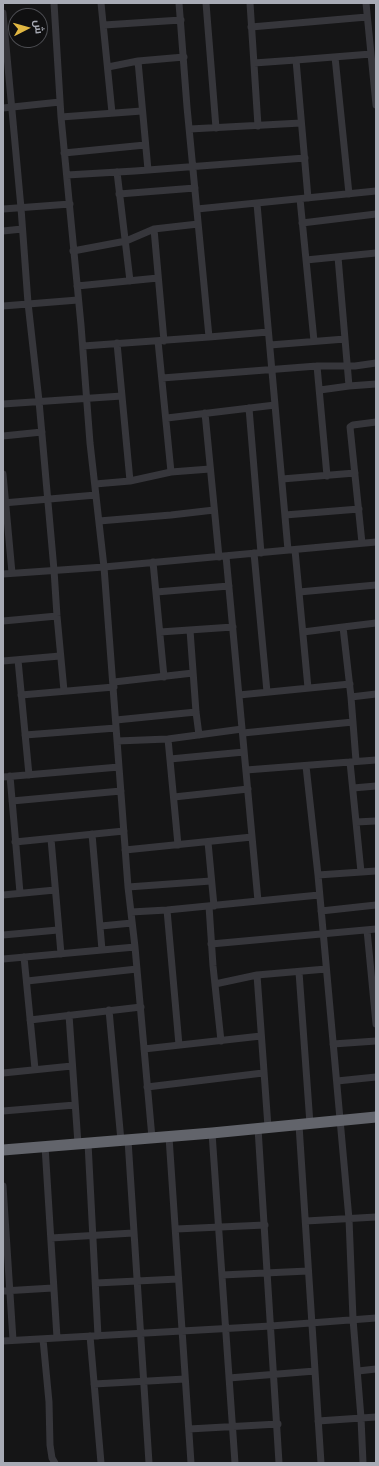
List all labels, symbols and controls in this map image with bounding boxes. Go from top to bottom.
north arrow [8,8,48,48]
text: ش [32,19,46,35]

